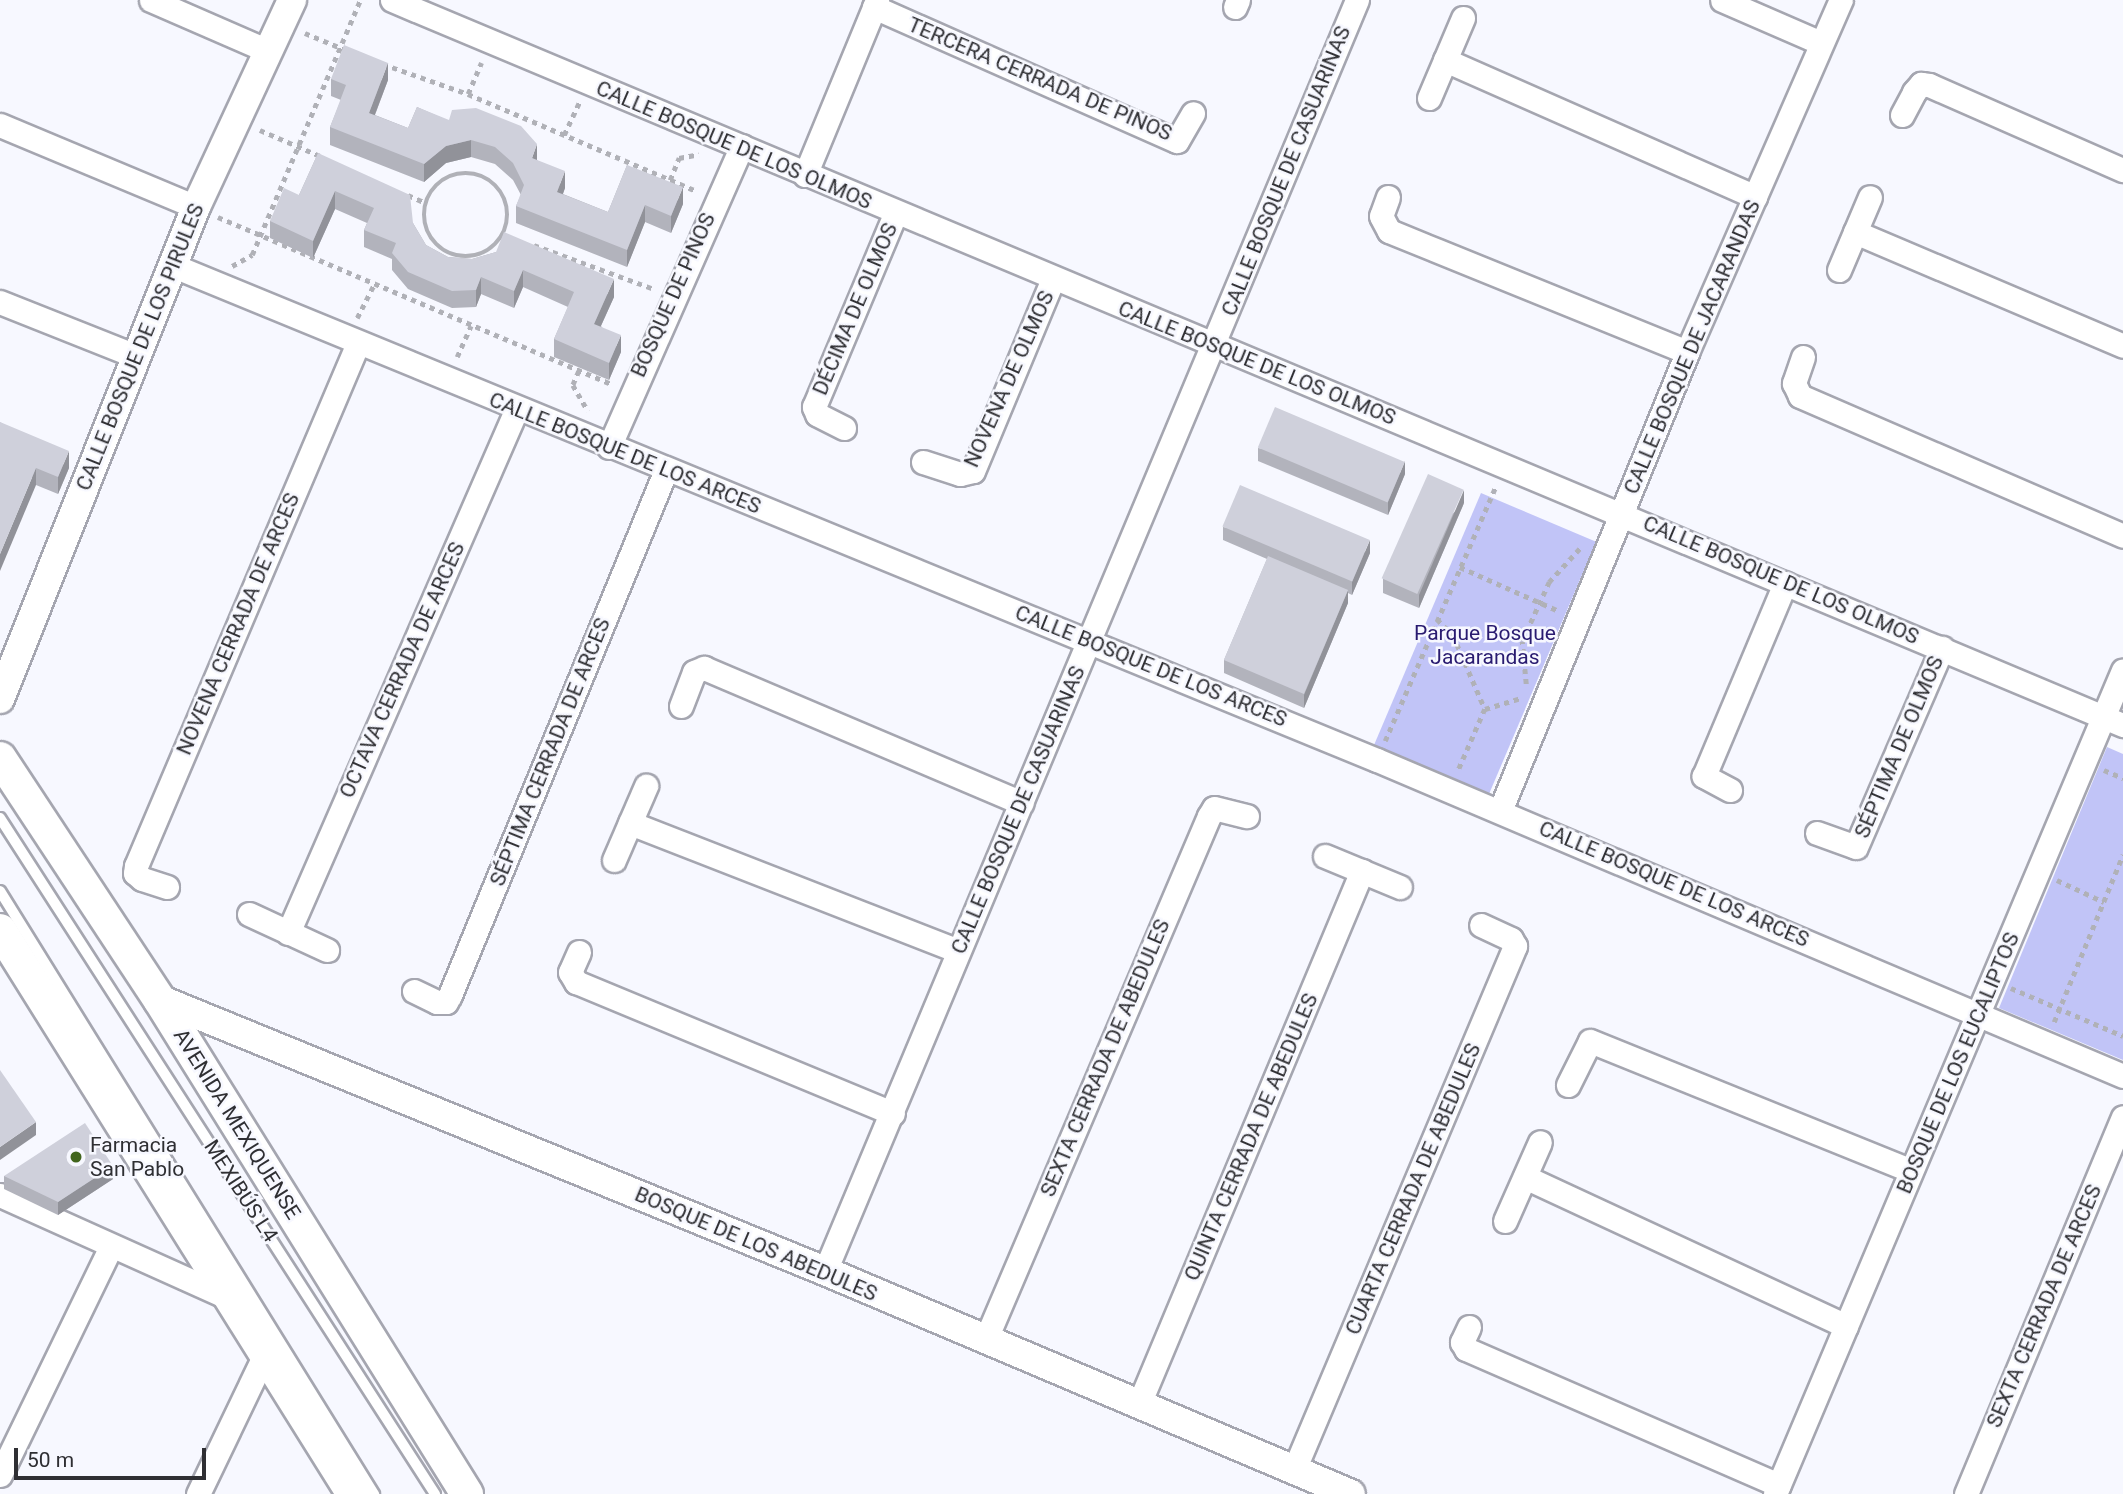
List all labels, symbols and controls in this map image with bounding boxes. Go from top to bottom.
street label: TERCERA CERRADA DE PINOS [904,12,1176,146]
street label: CALLE BOSQUE DE CASUARINAS [1216,22,1356,320]
street label: CALLE BOSQUE DE LOS OLMOS [592,75,876,215]
street label: CALLE BOSQUE DE JACARANDAS [1618,196,1766,498]
street label: CALLE BOSQUE DE LOS PIRULES [71,200,209,494]
street label: BOSQUE DE PINOS [625,209,721,381]
street label: DÉCIMA DE OLMOS [807,219,903,399]
street label: NOVENA DE OLMOS [959,287,1059,471]
street label: CALLE BOSQUE DE LOS OLMOS [1115,296,1399,430]
street label: CALLE BOSQUE DE LOS ARCES [485,387,765,519]
street label: NOVENA CERRADA DE ARCES [171,489,305,759]
street label: CALLE BOSQUE DE LOS OLMOS [1639,510,1923,650]
street label: OCTAVA CERRADA DE ARCES [334,538,470,802]
street label: CALLE BOSQUE DE LOS ARCES [1011,600,1291,732]
street label: SÉPTIMA CERRADA DE ARCES [485,614,615,890]
park label: Parque Bosque Jacarandas [1414,620,1556,670]
street label: SÉPTIMA DE OLMOS [1849,652,1949,842]
street label: CALLE BOSQUE DE CASUARINAS [946,662,1090,958]
street label: CALLE BOSQUE DE LOS ARCES [1535,816,1813,952]
street label: SEXTA CERRADA DE ABEDULES [1035,916,1175,1200]
street label: BOSQUE DE LOS EUCALIPTOS [1891,929,2025,1197]
street label: QUINTA CERRADA DE ABEDULES [1179,990,1323,1284]
street label: AVENIDA MEXIQUENSE [168,1024,306,1224]
street label: CUARTA CERRADA DE ABEDULES [1340,1040,1486,1338]
place label: Farmacia San Pablo [90,1132,184,1182]
street label: MEXIBÚS L4 [199,1135,283,1247]
marker: Farmacia San Pablo [68,1149,84,1165]
street label: BOSQUE DE LOS ABEDULES [631,1181,881,1307]
street label: SEXTA CERRADA DE ARCES [1981,1181,2107,1431]
scale bar [18,1434,210,1478]
text: 50 m [27,1448,74,1472]

